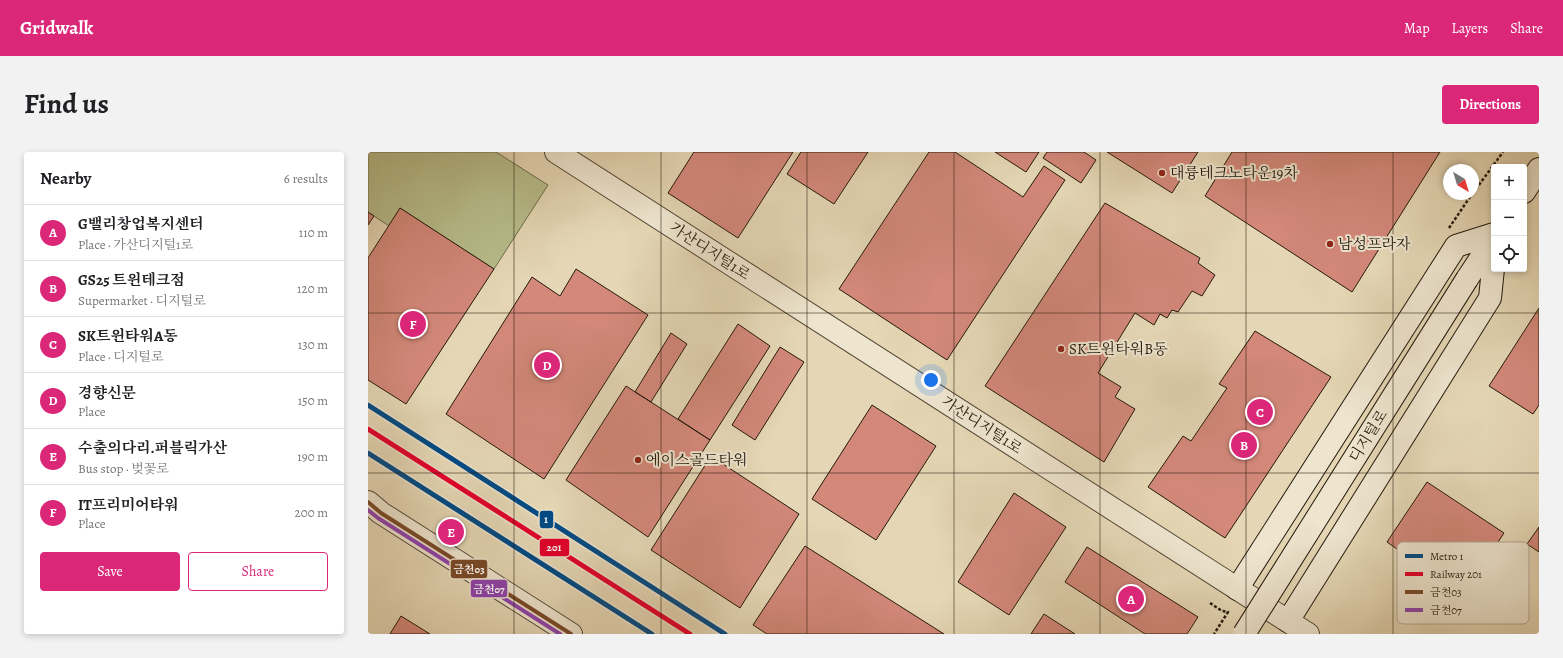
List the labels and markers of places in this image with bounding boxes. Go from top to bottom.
place label: 대륭테크노타운19차 [1170,163,1298,183]
marker: 대륭테크노타운19차 [1157,168,1167,178]
place label: 남성프라자 [1338,234,1411,254]
marker: 남성프라자 [1325,239,1335,249]
pin: F [400,309,426,339]
place label: SK트윈타워B동 [1069,339,1168,359]
marker: SK트윈타워B동 [1056,344,1066,354]
pin: D [534,350,560,380]
pin: C [1247,397,1273,427]
pin: B [1231,430,1257,460]
place label: 에이스골드타워 [646,450,747,470]
marker: 에이스골드타워 [633,455,643,465]
pin: E [438,517,464,547]
pin: A [1118,584,1144,614]

